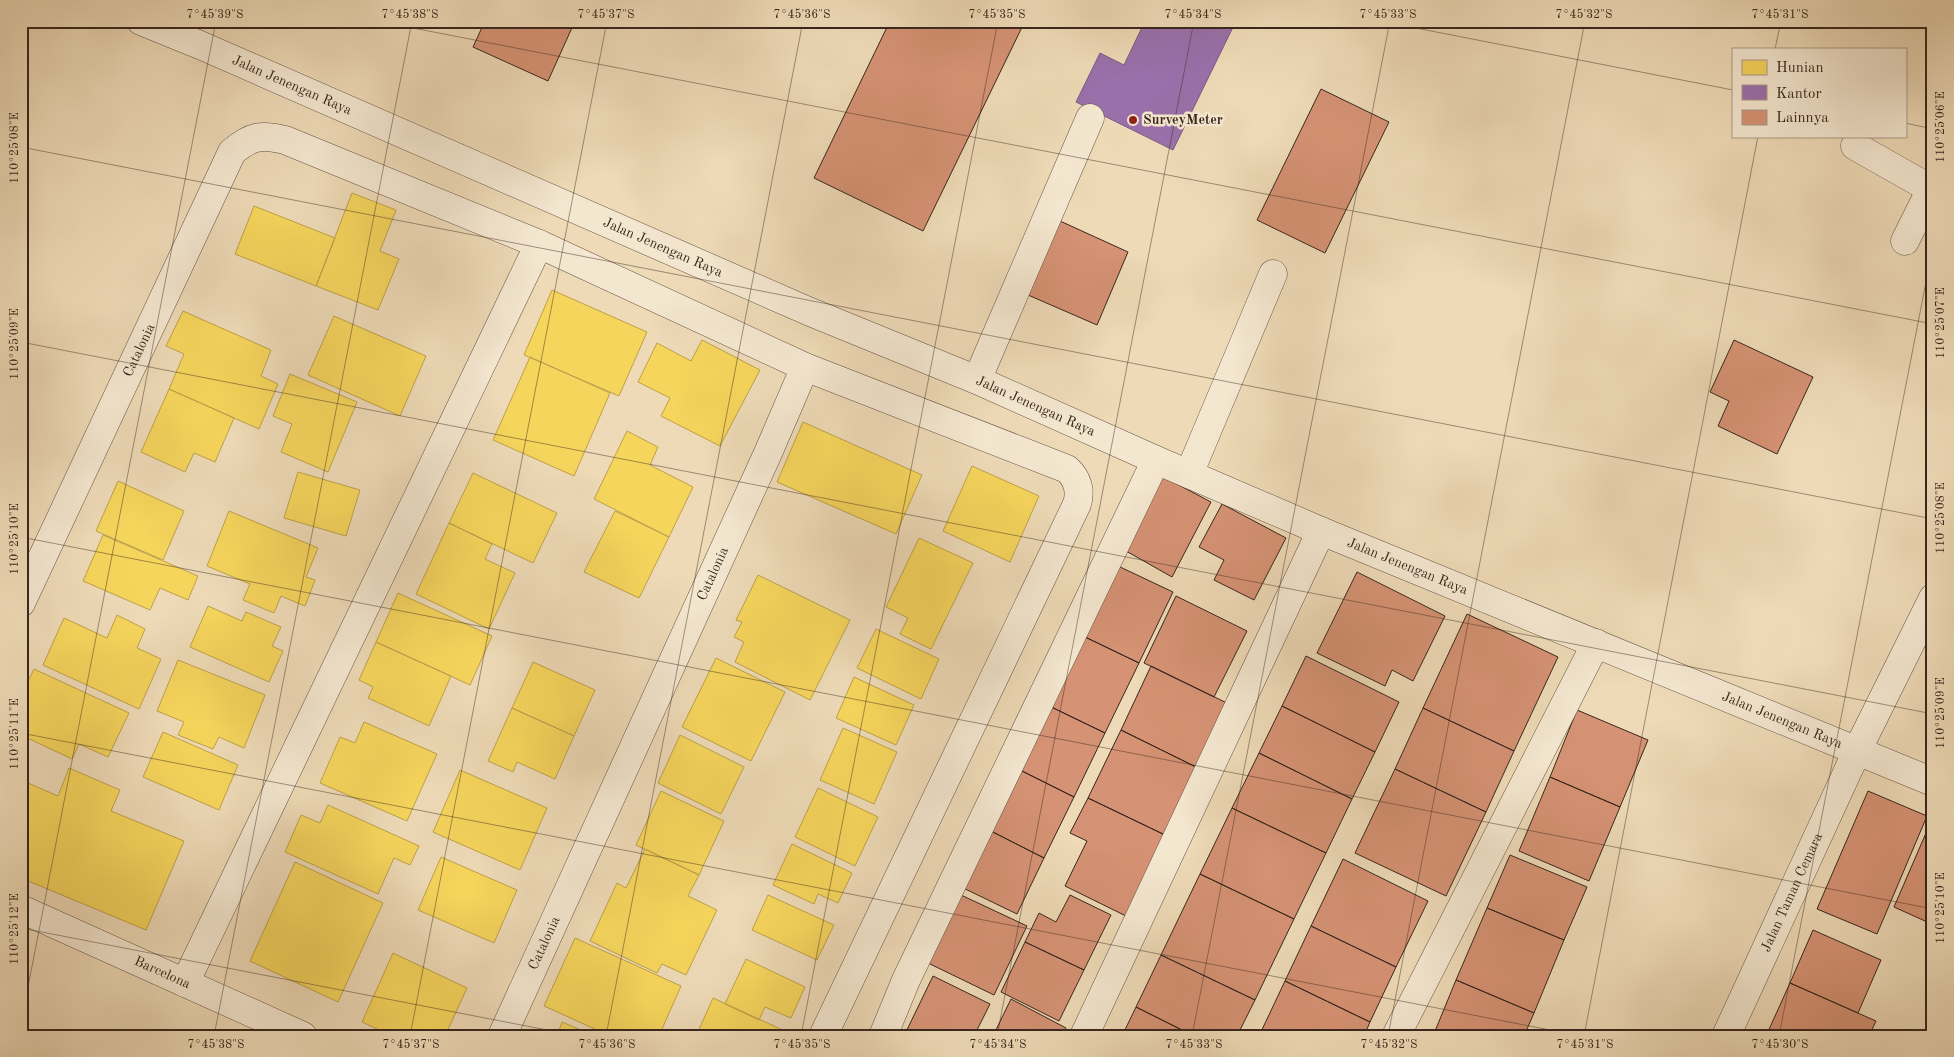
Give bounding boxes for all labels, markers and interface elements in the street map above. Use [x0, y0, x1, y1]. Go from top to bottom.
text: 7°45'39"S [187, 8, 243, 21]
text: 7°45'38"S [382, 8, 438, 21]
text: 7°45'37"S [578, 8, 634, 21]
text: 7°45'36"S [774, 8, 830, 21]
text: 7°45'35"S [969, 8, 1025, 21]
text: 7°45'34"S [1165, 8, 1221, 21]
text: 7°45'33"S [1360, 8, 1416, 21]
text: 7°45'32"S [1556, 8, 1612, 21]
text: 7°45'31"S [1752, 8, 1808, 21]
legend [1732, 48, 1906, 138]
street label: Jalan Jenengan Raya [230, 53, 354, 117]
text: Hunian [1776, 61, 1824, 76]
text: Kantor [1776, 87, 1822, 102]
text: 110°25'06"E [1934, 91, 1947, 163]
text: Lainnya [1776, 111, 1829, 126]
text: 110°25'08"E [8, 112, 21, 184]
place label: SurveyMeter [1143, 113, 1223, 127]
marker: SurveyMeter [1127, 114, 1139, 126]
street label: Jalan Jenengan Raya [601, 215, 725, 280]
text: 110°25'07"E [1934, 287, 1947, 359]
text: 110°25'09"E [8, 308, 21, 380]
street label: Catalonia [121, 321, 158, 379]
street label: Jalan Jenengan Raya [974, 373, 1097, 439]
text: 110°25'08"E [1934, 482, 1947, 554]
text: 110°25'10"E [8, 503, 21, 575]
street label: Jalan Jenengan Raya [1345, 536, 1470, 597]
street label: Catalonia [695, 545, 731, 603]
text: 110°25'09"E [1934, 677, 1947, 749]
street label: Jalan Jenengan Raya [1720, 689, 1844, 751]
text: 110°25'11"E [8, 698, 21, 770]
street label: Jalan Taman Cemara [1759, 831, 1825, 954]
text: 110°25'10"E [1934, 872, 1947, 944]
text: 110°25'12"E [8, 893, 21, 965]
street label: Catalonia [526, 914, 563, 972]
street label: Barcelona [132, 954, 193, 991]
text: 7°45'38"S [188, 1038, 244, 1051]
text: 7°45'37"S [383, 1038, 439, 1051]
text: 7°45'36"S [579, 1038, 635, 1051]
text: 7°45'35"S [774, 1038, 830, 1051]
text: 7°45'34"S [970, 1038, 1026, 1051]
text: 7°45'33"S [1166, 1038, 1222, 1051]
text: 7°45'32"S [1361, 1038, 1417, 1051]
text: 7°45'31"S [1557, 1038, 1613, 1051]
text: 7°45'30"S [1752, 1038, 1808, 1051]

